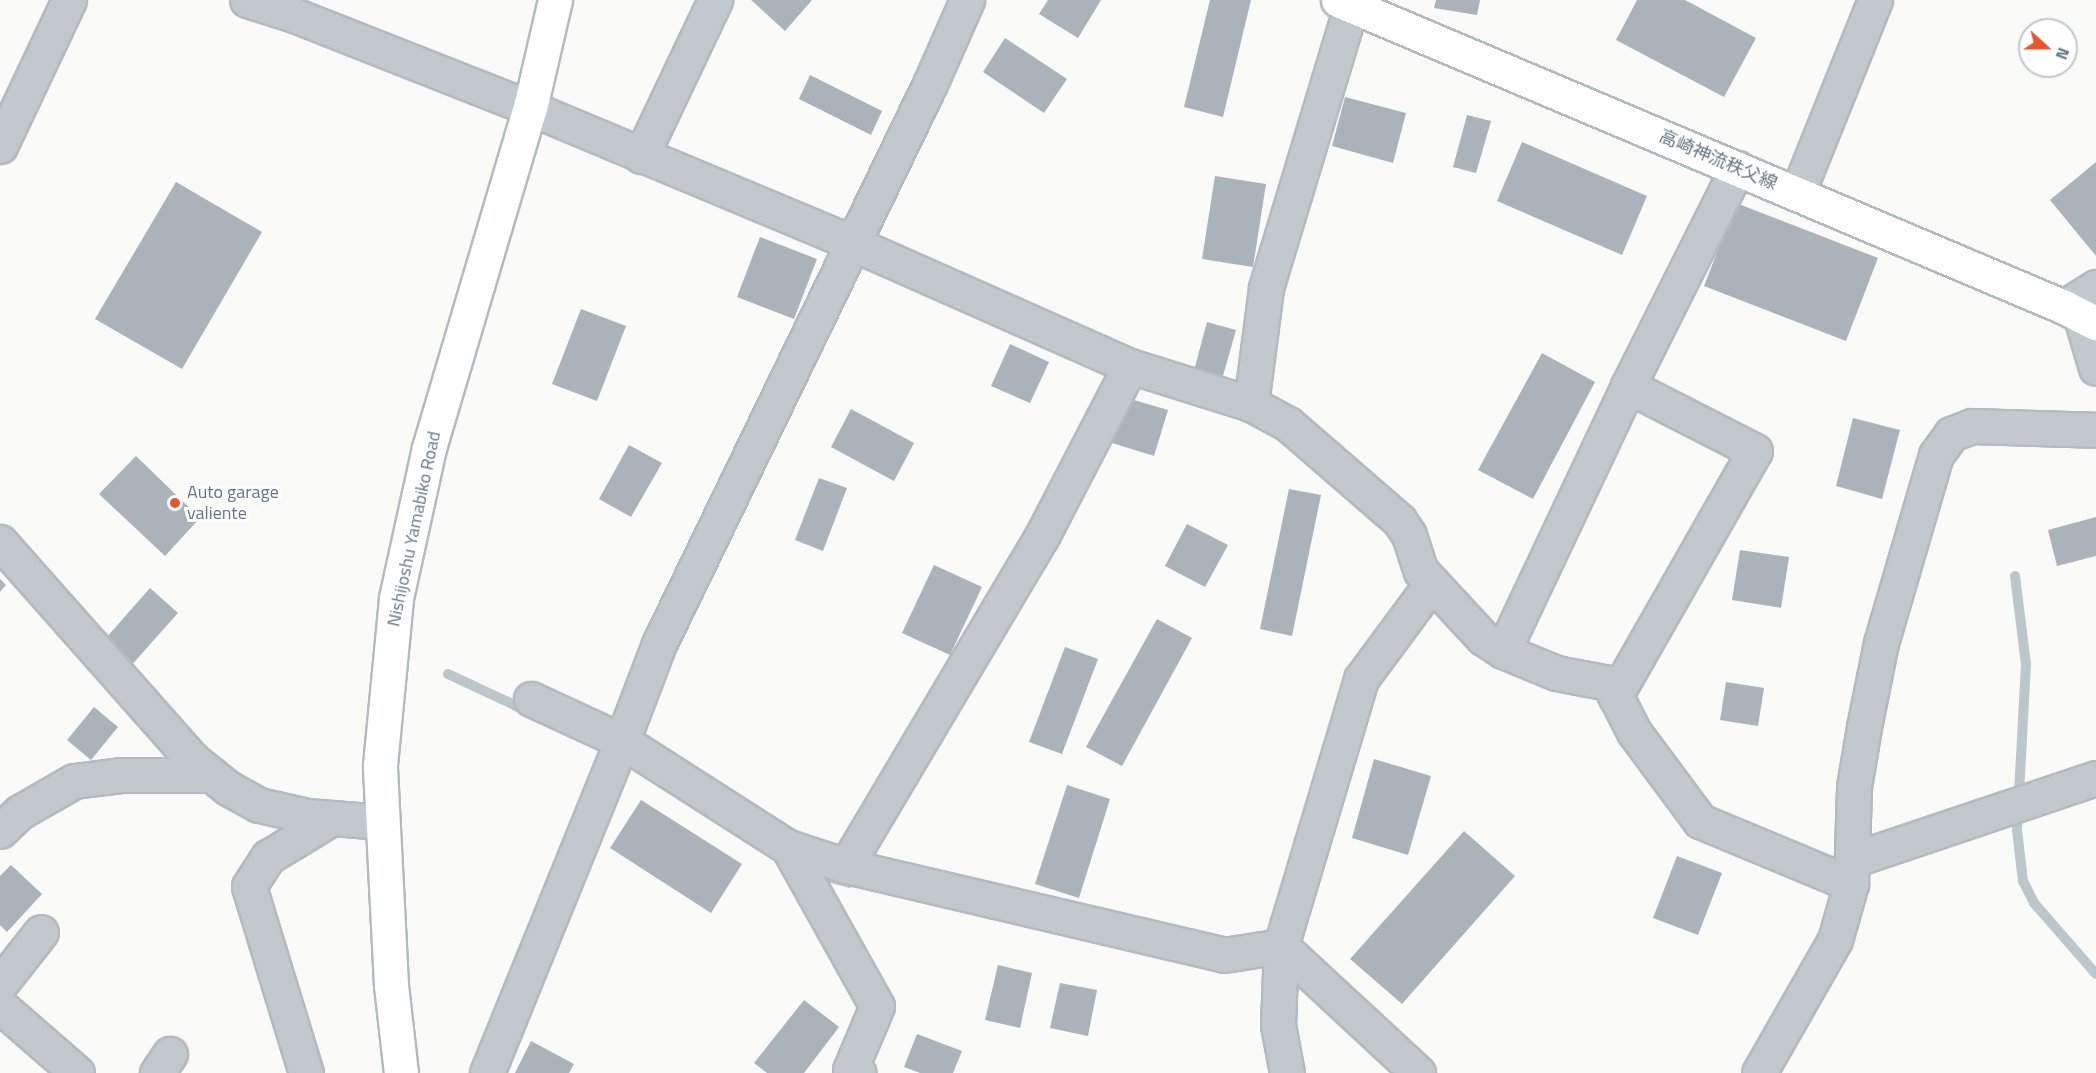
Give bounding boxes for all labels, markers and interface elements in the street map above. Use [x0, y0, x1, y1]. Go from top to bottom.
north arrow [2018, 18, 2078, 78]
text: N [2050, 44, 2076, 63]
street label: 高崎神流秩父線 [1656, 125, 1780, 195]
street label: Nishijoshu Yamabiko Road [383, 429, 445, 629]
place label: Auto garage valiente [187, 482, 279, 524]
marker: Auto garage valiente [168, 496, 182, 510]

